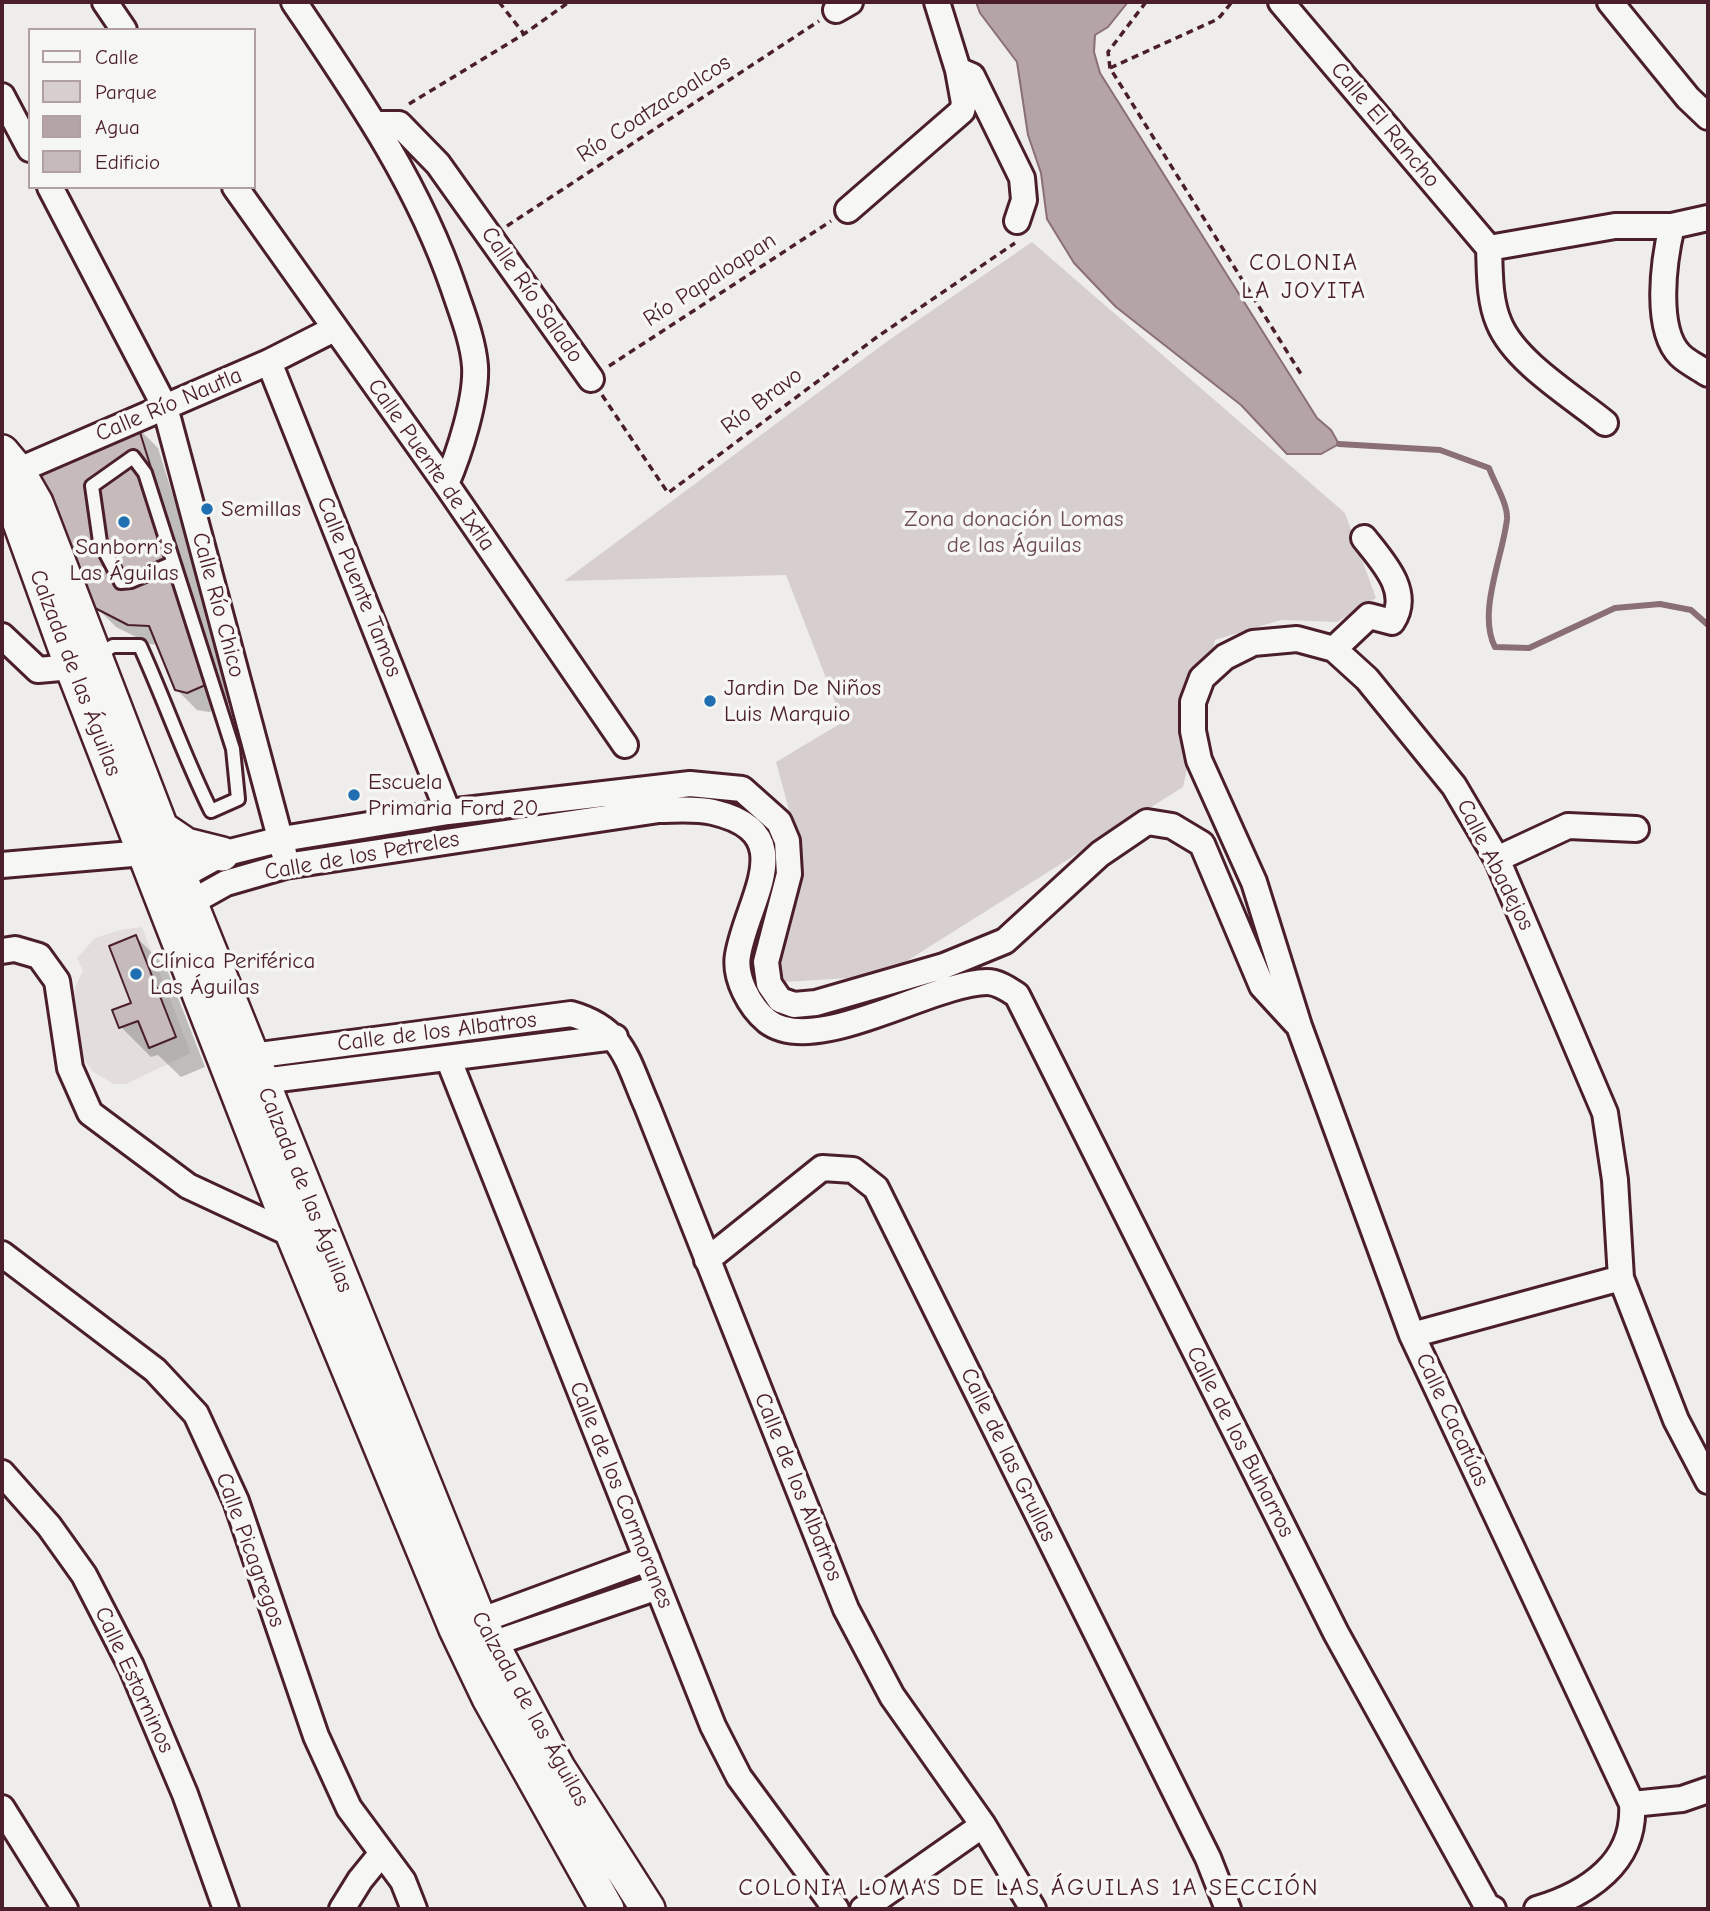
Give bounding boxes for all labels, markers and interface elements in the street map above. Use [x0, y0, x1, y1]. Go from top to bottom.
legend [28, 28, 256, 189]
text: Calle [95, 45, 138, 69]
street label: Río Coatzacoalcos [572, 49, 736, 169]
street label: Calle El Rancho [1324, 57, 1446, 193]
text: Parque [95, 80, 157, 104]
text: Agua [95, 115, 140, 139]
text: Edificio [95, 150, 160, 174]
street label: Calle Río Salado [475, 222, 589, 368]
street label: Río Papaloapan [639, 227, 781, 333]
district label: COLONIA LA JOYITA [1242, 249, 1366, 305]
street label: Río Bravo [716, 361, 808, 441]
street label: Calle Río Nautla [92, 362, 246, 448]
street label: Calle Puente de Ixtla [361, 374, 501, 556]
street label: Calle Puente Tamos [310, 493, 408, 681]
place label: Semillas [221, 495, 301, 523]
marker: Semillas [199, 501, 215, 517]
park label: Zona donación Lomas de las Águilas [904, 505, 1124, 559]
marker: Sanborn's Las Águilas [116, 514, 132, 530]
street label: Calle Río Chico [185, 529, 251, 681]
place label: Sanborn's Las Águilas [69, 533, 179, 587]
street label: Calzada de las Águilas [23, 566, 127, 780]
place label: Jardin De Niños Luis Marquio [724, 674, 881, 728]
marker: Jardin De Niños Luis Marquio [702, 693, 718, 709]
place label: Escuela Primaria Ford 20 [368, 768, 538, 822]
marker: Escuela Primaria Ford 20 [346, 787, 362, 803]
street label: Calle Abadejos [1450, 795, 1540, 935]
street label: Calle de los Petreles [262, 825, 462, 887]
place label: Clínica Periférica Las Águilas [150, 947, 315, 1001]
marker: Clínica Periférica Las Águilas [128, 966, 144, 982]
street label: Calle de los Albatros [336, 1006, 538, 1058]
street label: Calzada de las Águilas [251, 1083, 359, 1297]
street label: Calle de los Buharros [1180, 1342, 1300, 1542]
street label: Calle Cacatúas [1409, 1349, 1495, 1491]
street label: Calle de las Grullas [954, 1364, 1062, 1546]
street label: Calle de los Cormoranes [563, 1378, 679, 1612]
street label: Calle de los Albatros [748, 1389, 848, 1585]
street label: Calle Picagregos [209, 1469, 291, 1631]
street label: Calle Estorninos [88, 1603, 180, 1757]
street label: Calzada de las Águilas [465, 1607, 595, 1811]
district label: COLONIA LOMAS DE LAS ÁGUILAS 1A SECCIÓN [743, 1874, 1315, 1902]

